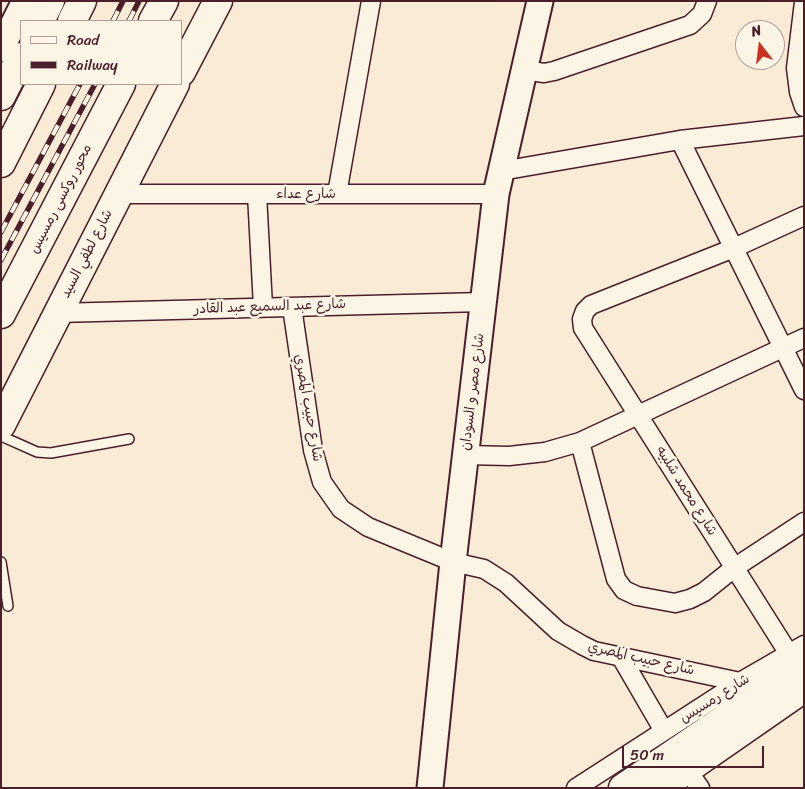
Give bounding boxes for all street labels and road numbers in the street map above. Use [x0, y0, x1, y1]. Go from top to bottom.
street label: محور روكسى رمسيس [26, 142, 96, 256]
street label: شارع عداء [276, 186, 336, 202]
street label: شارع لطفي السيد [57, 207, 117, 301]
street label: شارع عبد السميع عبد القادر [194, 296, 346, 318]
street label: شارع مصر و السودان [457, 332, 489, 452]
street label: شارع حبيب المصري [290, 353, 326, 463]
street label: شارع محمد شلبيه [652, 443, 720, 539]
street label: شارع حبيب المصري [586, 639, 696, 679]
street label: شارع رمسيس [677, 671, 753, 727]

